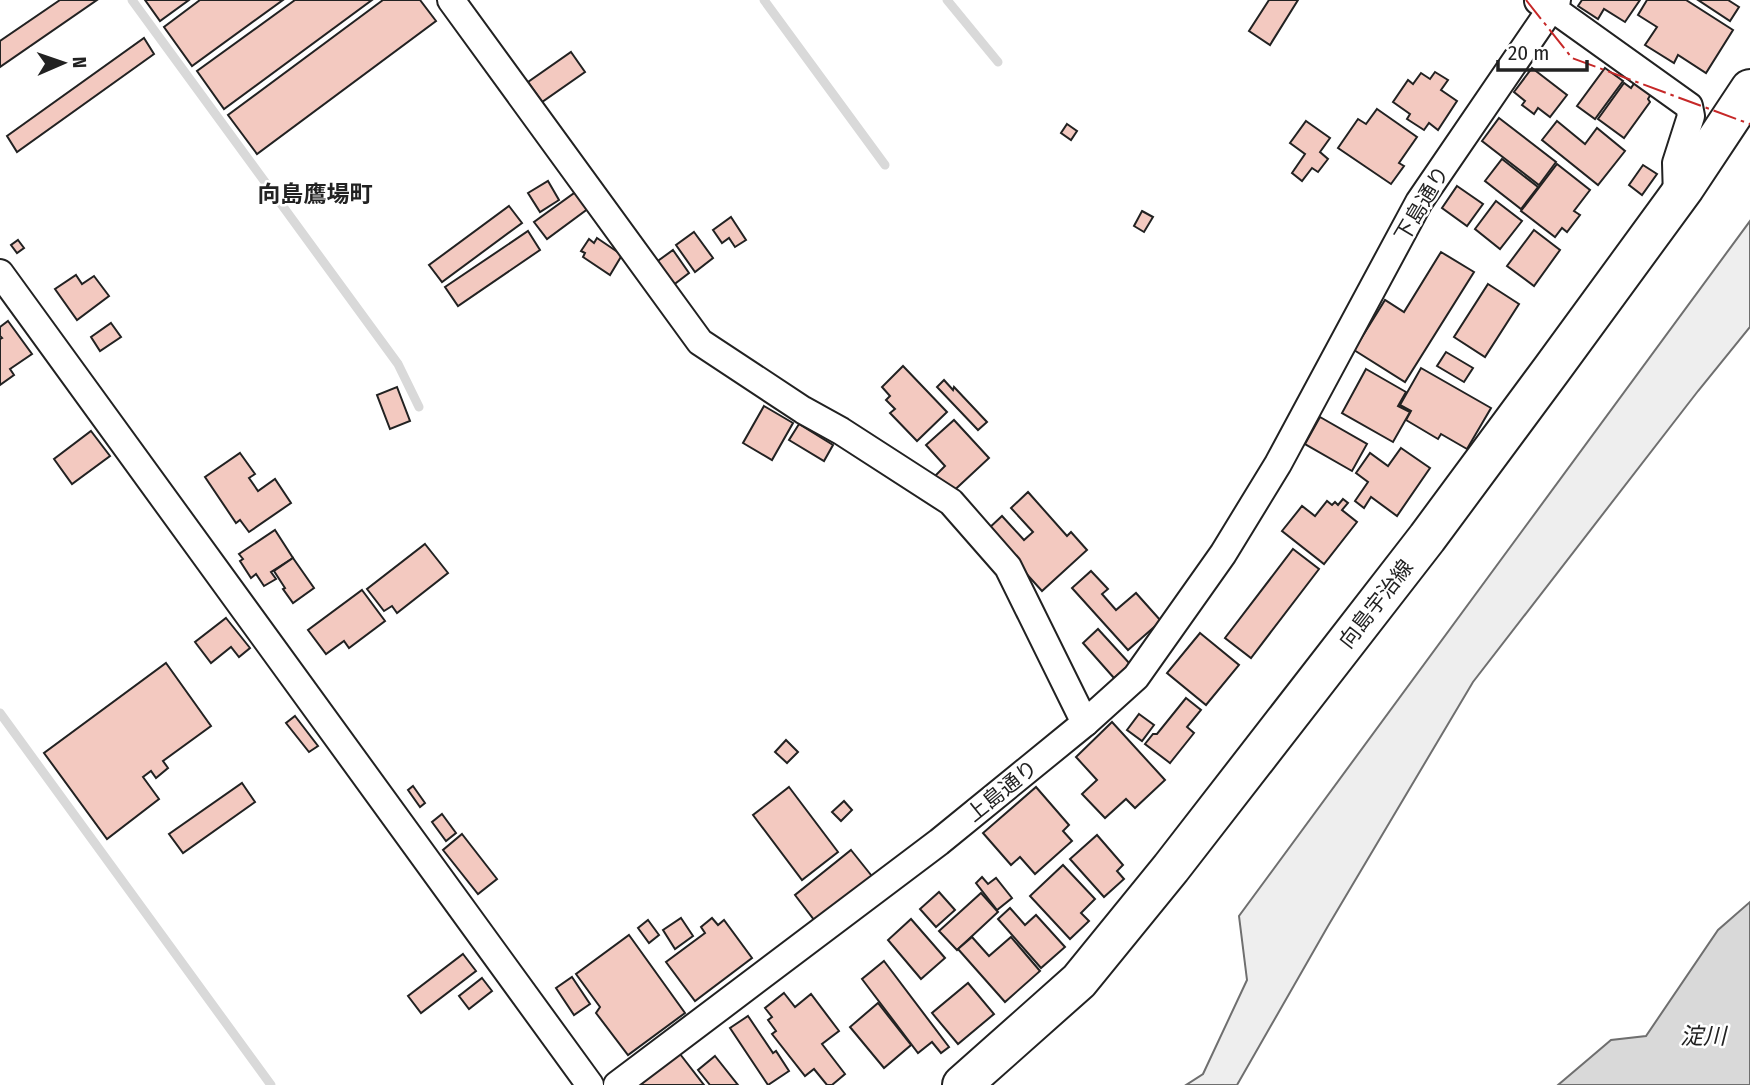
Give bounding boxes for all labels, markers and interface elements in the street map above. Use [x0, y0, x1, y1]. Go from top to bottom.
north arrow [28, 28, 98, 98]
scale bar [1498, 28, 1587, 72]
text: 20 m [1508, 40, 1549, 66]
text: N [68, 56, 91, 69]
street label: 下島通り [1389, 161, 1455, 247]
district label: 向島鷹場町 [258, 180, 373, 208]
street label: 向島宇治線 [1333, 555, 1419, 653]
street label: 上島通り [961, 754, 1043, 828]
water label: 淀川 [1680, 1022, 1729, 1050]

